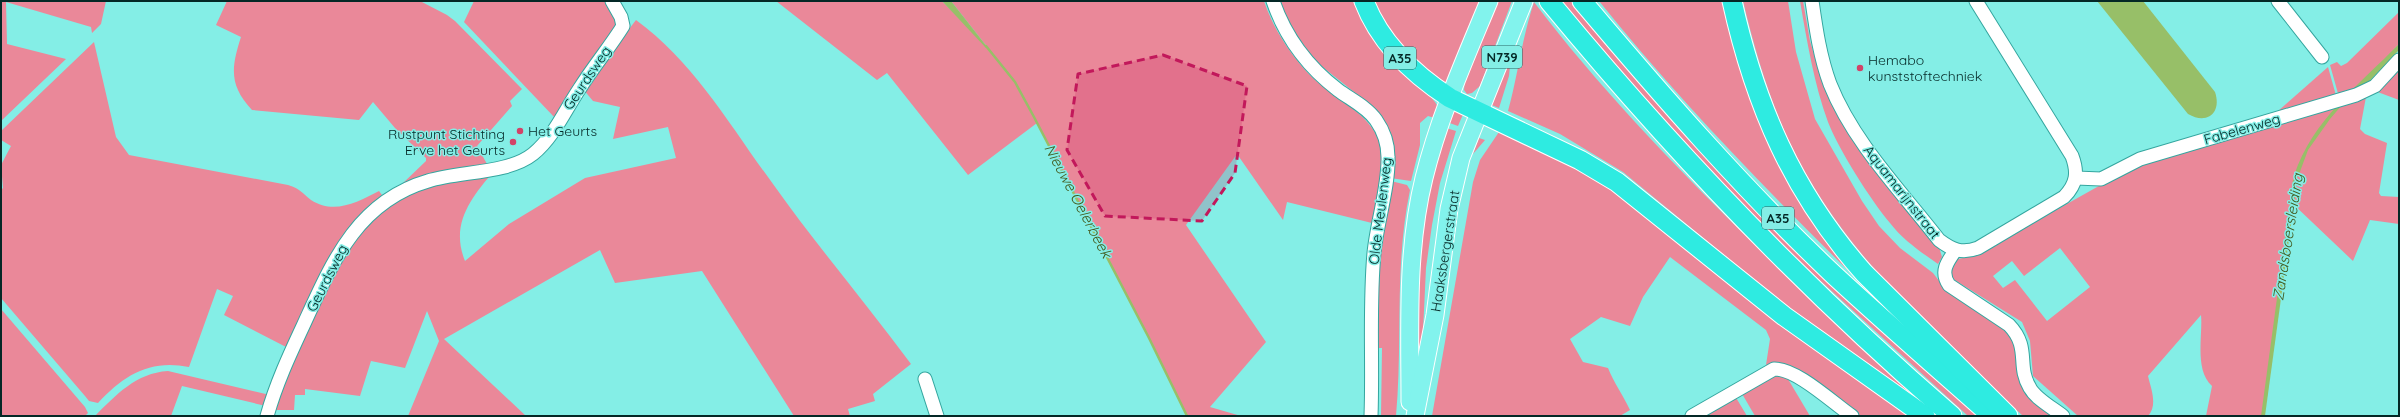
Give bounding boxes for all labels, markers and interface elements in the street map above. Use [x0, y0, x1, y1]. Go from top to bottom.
street label: Geurdsweg [559, 43, 615, 113]
road number: N739 [1482, 46, 1522, 68]
road number: A35 [1384, 47, 1416, 69]
place label: Hemabo kunststoftechniek [1868, 51, 1982, 85]
marker: Hemabo kunststoftechniek [1855, 63, 1865, 73]
street label: Fabelenweg [2202, 109, 2282, 149]
place label: Het Geurts [528, 122, 597, 140]
place label: Rustpunt Stichting Erve het Geurts [388, 125, 505, 159]
marker: Het Geurts [515, 126, 525, 136]
marker: Rustpunt Stichting Erve het Geurts [508, 137, 518, 147]
water label: Nieuwe Oelerbeek [1040, 140, 1117, 263]
street label: Aquamarijnstraat [1860, 142, 1944, 243]
street label: Olde Meulenweg [1365, 156, 1395, 266]
water label: Zandsboersleiding [2268, 170, 2307, 302]
street label: Haaksbergerstraat [1426, 189, 1464, 313]
road number: A35 [1762, 207, 1794, 229]
street label: Geurdsweg [302, 241, 352, 315]

